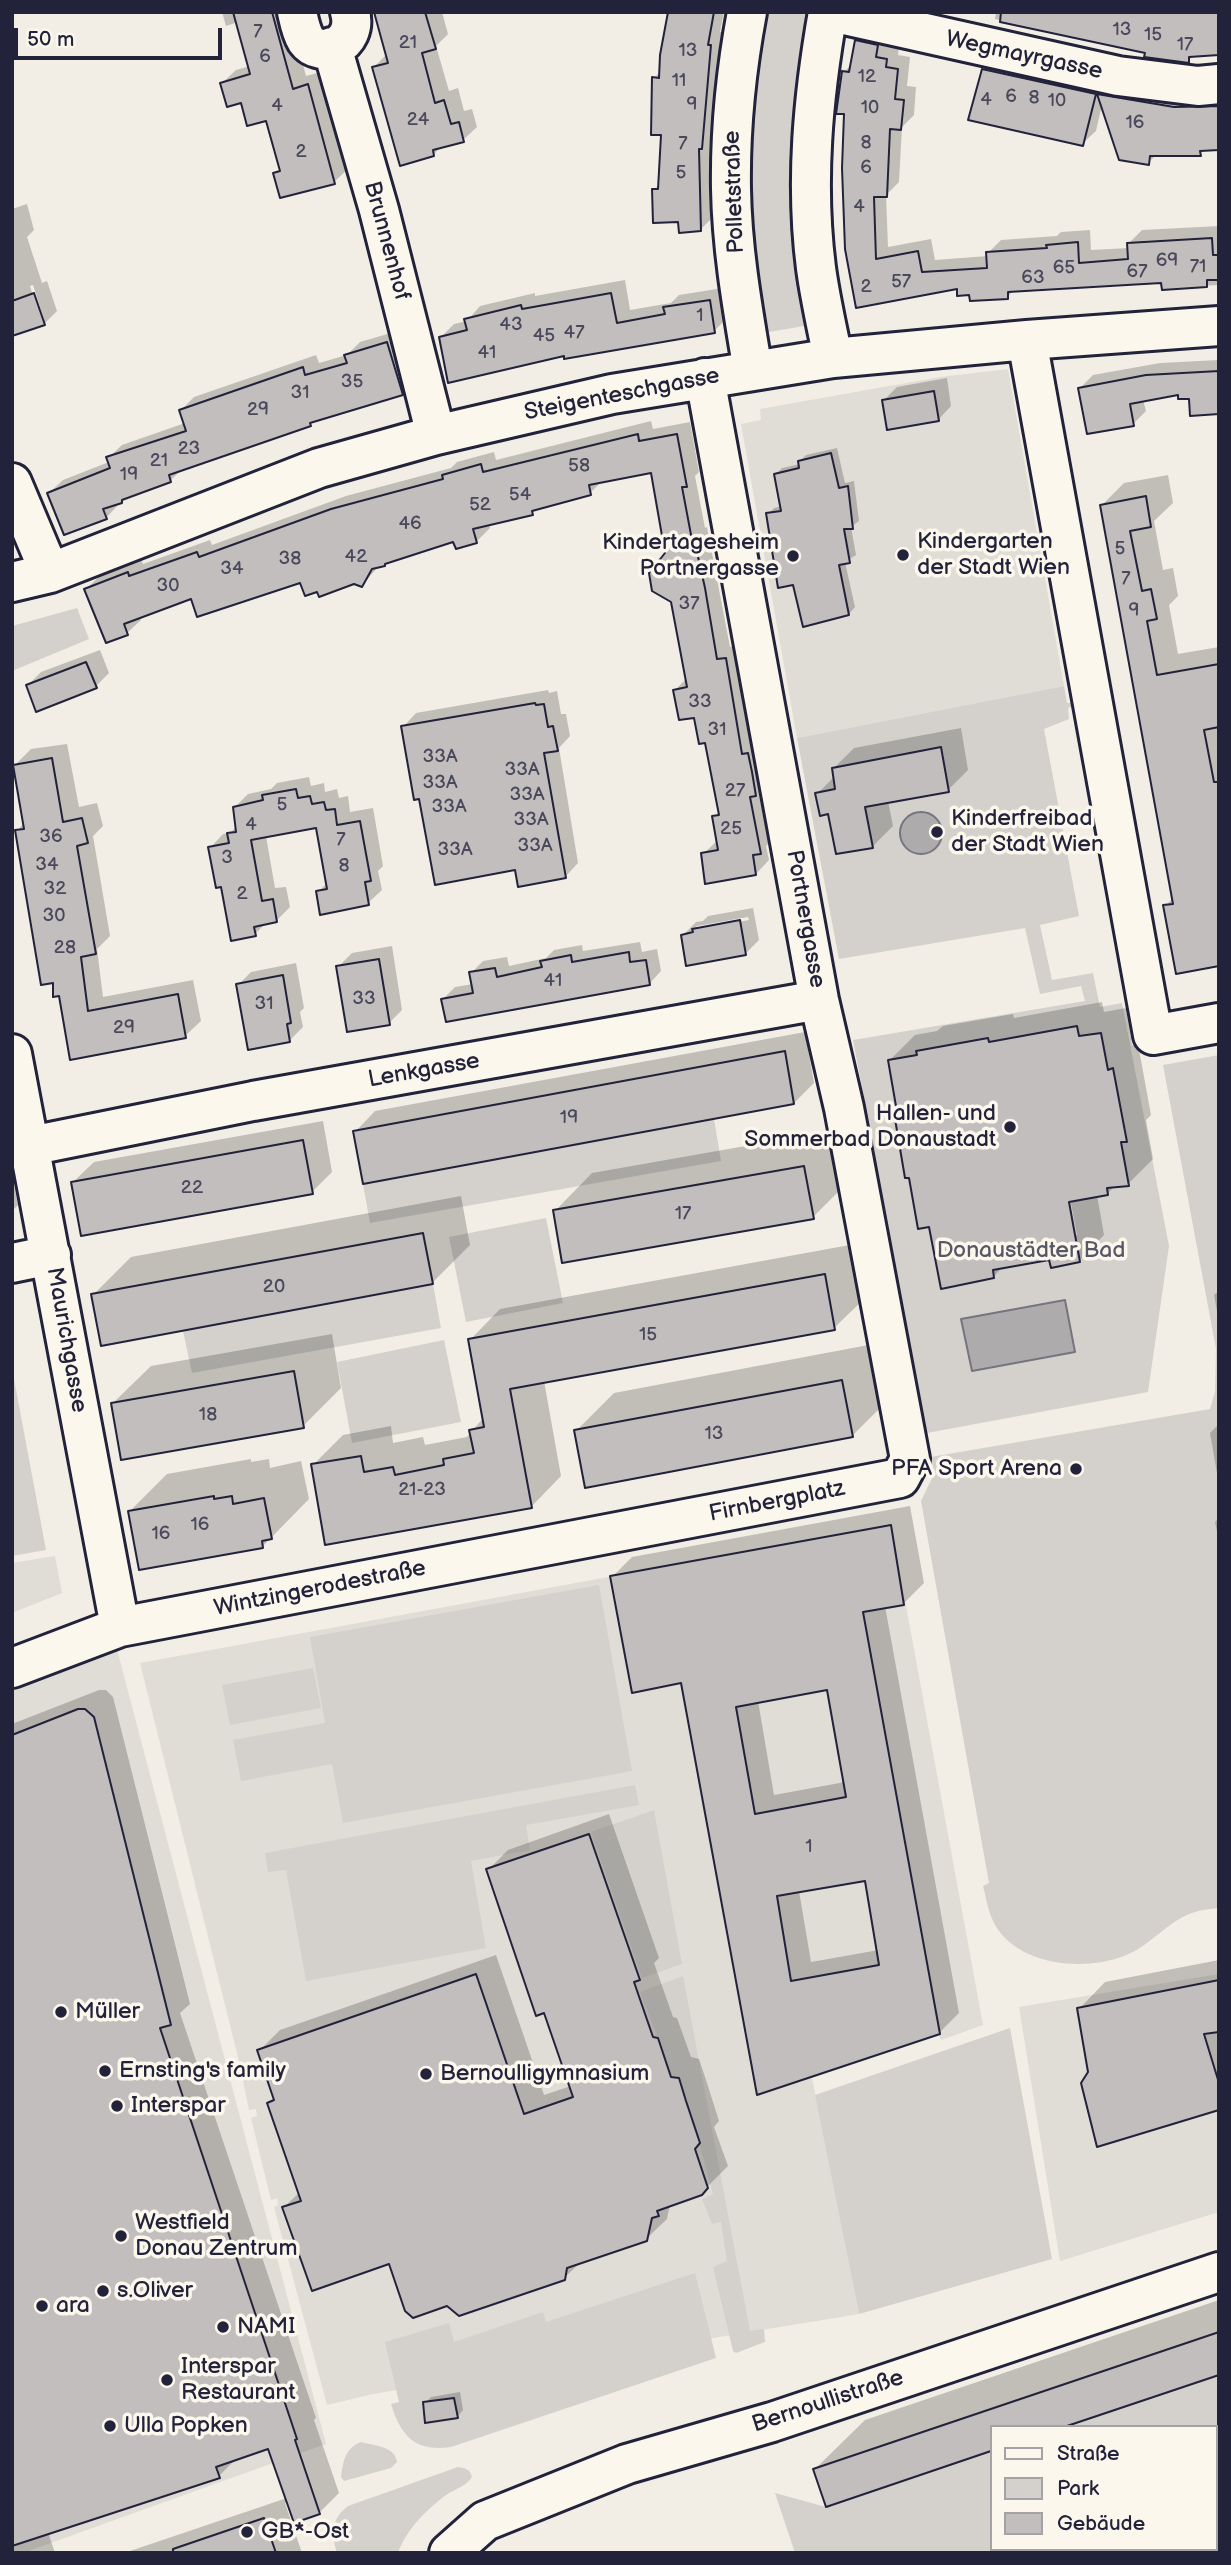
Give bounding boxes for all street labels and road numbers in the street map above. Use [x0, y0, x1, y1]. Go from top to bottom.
street label: Wegmayrgasse [943, 26, 1105, 86]
street label: Polletstraße [719, 130, 751, 254]
street label: Brunnenhof [357, 178, 415, 304]
street label: Steigenteschgasse [522, 363, 722, 427]
street label: Portnergasse [779, 848, 831, 990]
street label: Lenkgasse [366, 1048, 482, 1094]
street label: Maurichgasse [40, 1265, 92, 1415]
street label: Firnbergplatz [707, 1475, 847, 1529]
street label: Wintzingerodestraße [212, 1555, 428, 1623]
street label: Bernoullistraße [749, 2365, 907, 2439]

